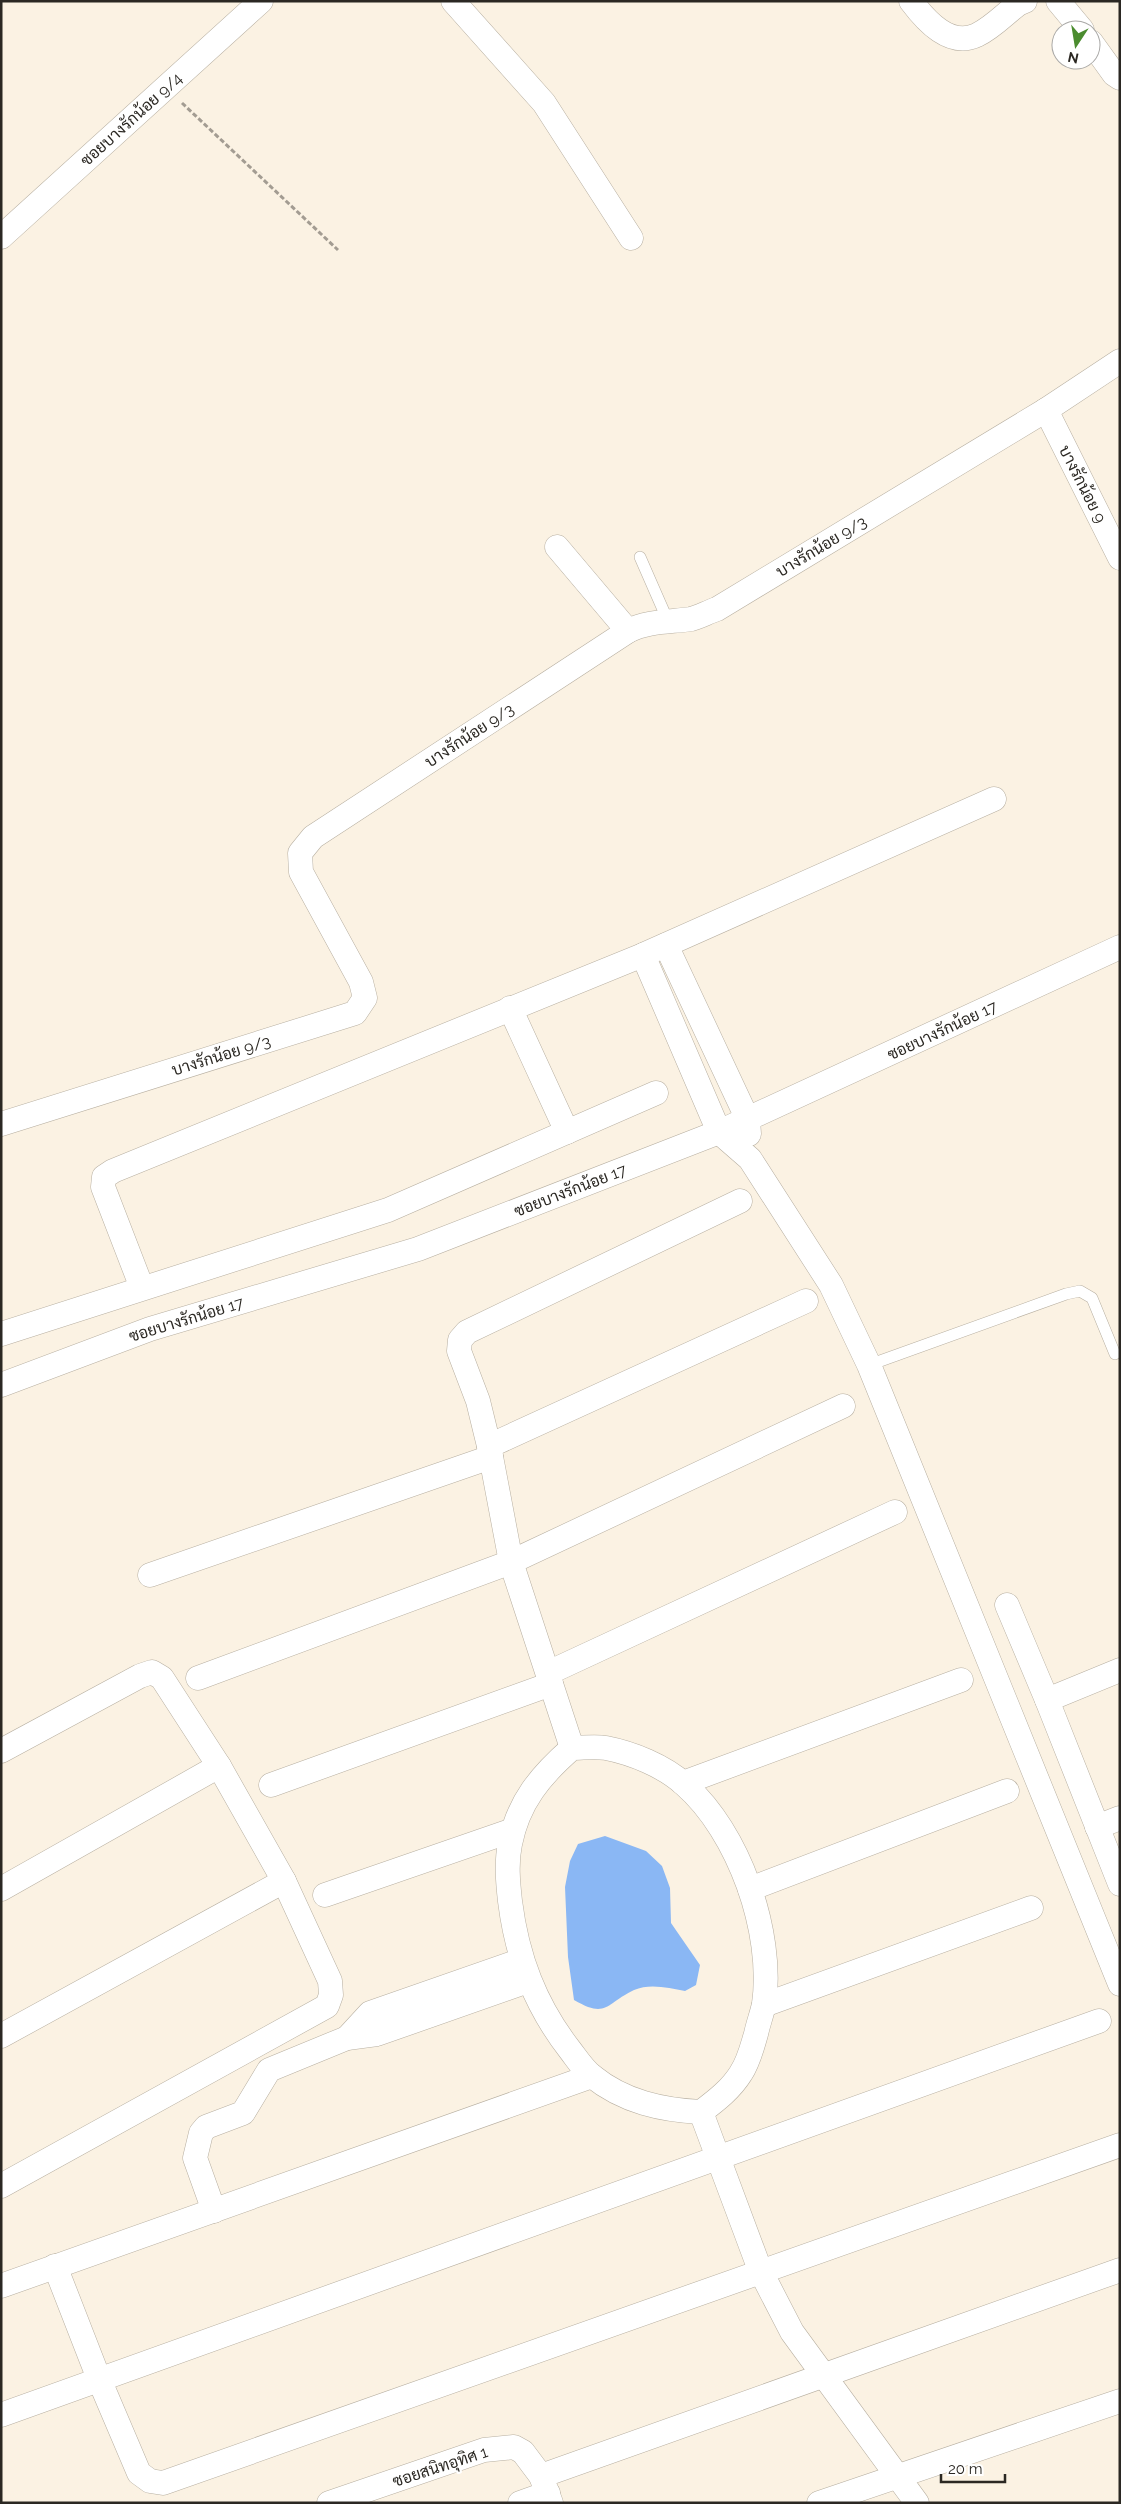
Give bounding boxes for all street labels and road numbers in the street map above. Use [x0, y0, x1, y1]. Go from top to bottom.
street label: ซอยบางรักน้อย 9/4 [76, 68, 186, 170]
street label: บางรักน้อย 9 [1055, 442, 1111, 526]
street label: บางรักน้อย 9/3 [772, 511, 870, 581]
street label: บางรักน้อย 9/3 [421, 699, 517, 771]
street label: ซอยบางรักน้อย 17 [884, 996, 1000, 1064]
street label: บางรักน้อย 9/3 [169, 1030, 273, 1080]
street label: ซอยบางรักน้อย 17 [511, 1159, 629, 1221]
street label: ซอยบางรักน้อย 17 [126, 1292, 246, 1346]
street label: ซอยสนิทอุทิศ 1 [390, 2442, 491, 2493]

